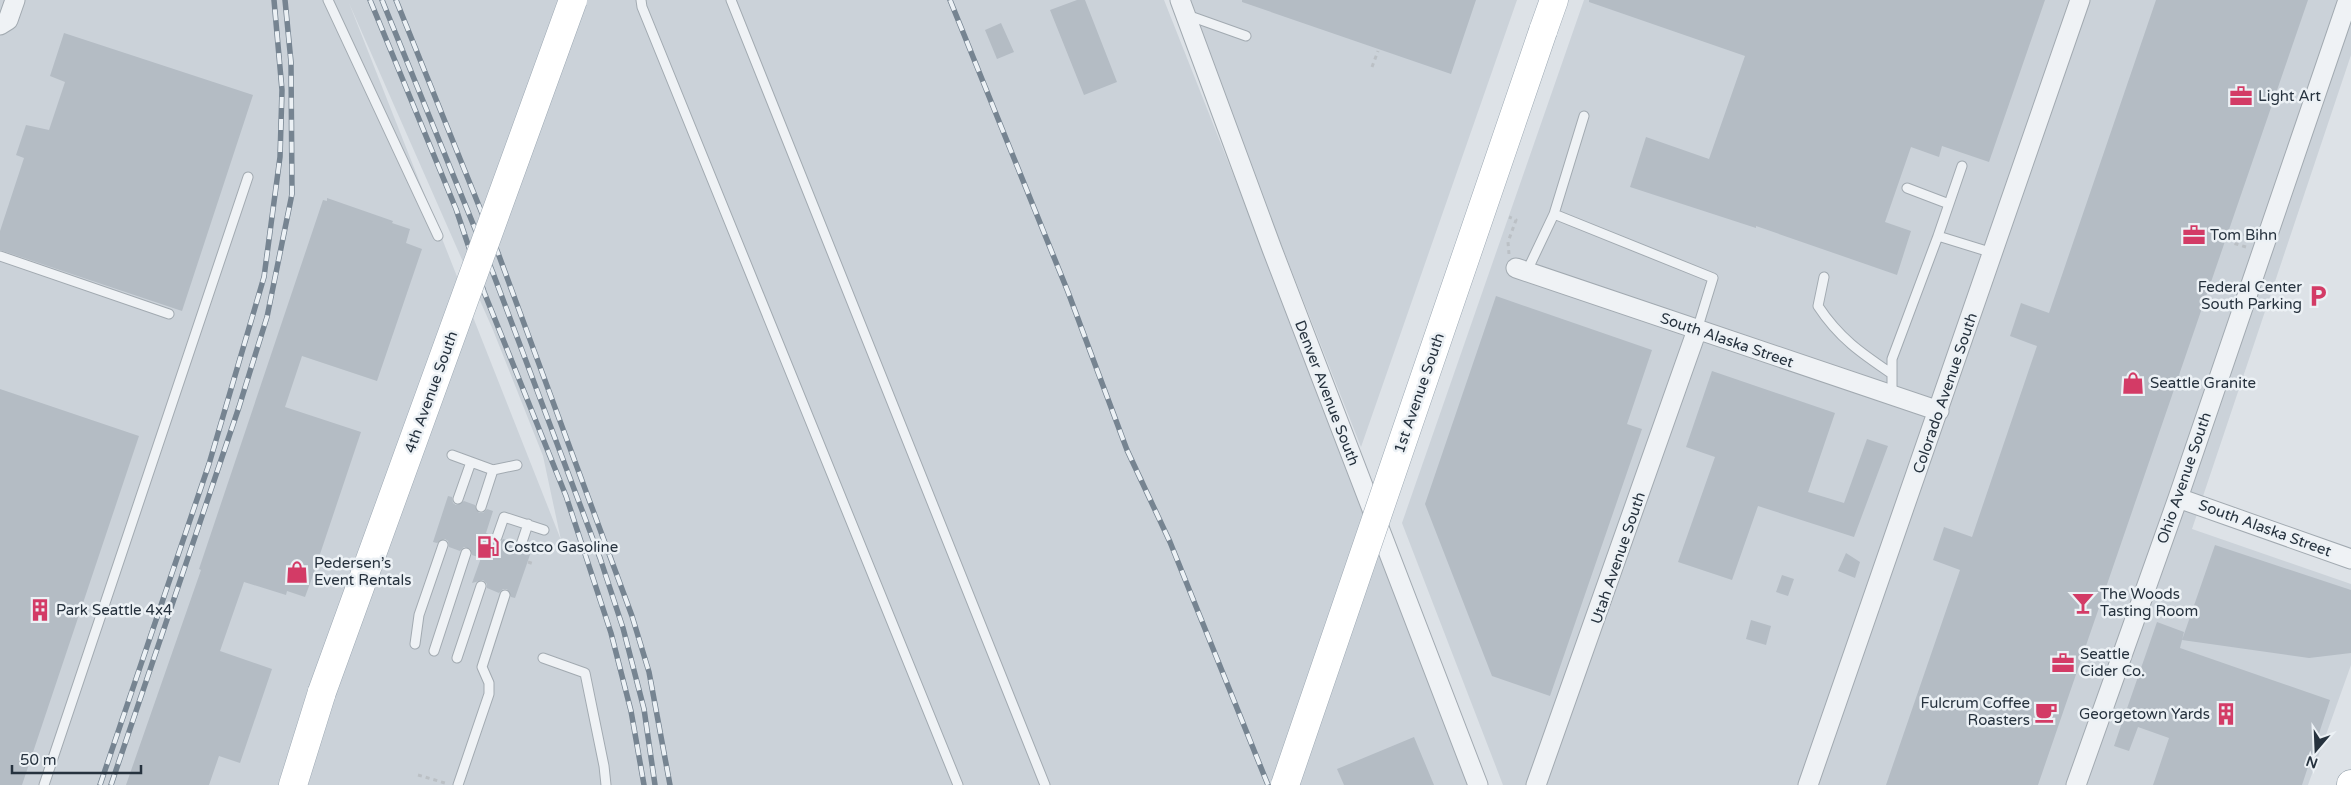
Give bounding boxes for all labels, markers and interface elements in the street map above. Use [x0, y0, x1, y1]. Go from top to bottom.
office icon: Light Art [2228, 83, 2254, 109]
place label: Light Art [2258, 87, 2321, 105]
office icon: Tom Bihn [2181, 222, 2207, 248]
place label: Tom Bihn [2210, 226, 2277, 244]
place label: Federal Center South Parking [2198, 278, 2302, 313]
parking icon: Federal Center South Parking [2305, 283, 2331, 309]
street label: South Alaska Street [1658, 309, 1796, 371]
street label: Colorado Avenue South [1909, 310, 1981, 476]
street label: Denver Avenue South [1291, 318, 1363, 468]
street label: 4th Avenue South [401, 329, 461, 455]
street label: 1st Avenue South [1390, 330, 1448, 456]
shop icon: Seattle Granite [2120, 370, 2146, 396]
place label: Seattle Granite [2150, 374, 2256, 392]
street label: Ohio Avenue South [2153, 410, 2215, 546]
street label: Utah Avenue South [1587, 490, 1649, 626]
street label: South Alaska Street [2196, 496, 2334, 560]
fuel station icon: Costco Gasoline [475, 534, 501, 560]
place label: Costco Gasoline [504, 538, 618, 556]
place label: Pedersen’s Event Rentals [314, 554, 411, 589]
shop icon: Pedersen’s Event Rentals [284, 559, 310, 585]
place label: The Woods Tasting Room [2100, 585, 2198, 620]
bar icon: The Woods Tasting Room [2070, 590, 2096, 616]
building icon: Park Seattle 4x4 [27, 597, 53, 623]
place label: Park Seattle 4x4 [56, 601, 172, 619]
place label: Seattle Cider Co. [2080, 645, 2145, 680]
office icon: Seattle Cider Co. [2050, 650, 2076, 676]
place label: Fulcrum Coffee Roasters [1921, 694, 2030, 729]
cafe icon: Fulcrum Coffee Roasters [2033, 699, 2059, 725]
building icon: Georgetown Yards [2213, 701, 2239, 727]
place label: Georgetown Yards [2079, 705, 2210, 723]
north arrow [2291, 725, 2341, 775]
scale bar [12, 742, 141, 774]
text: 50 m [20, 751, 57, 769]
text: N [2304, 752, 2320, 772]

